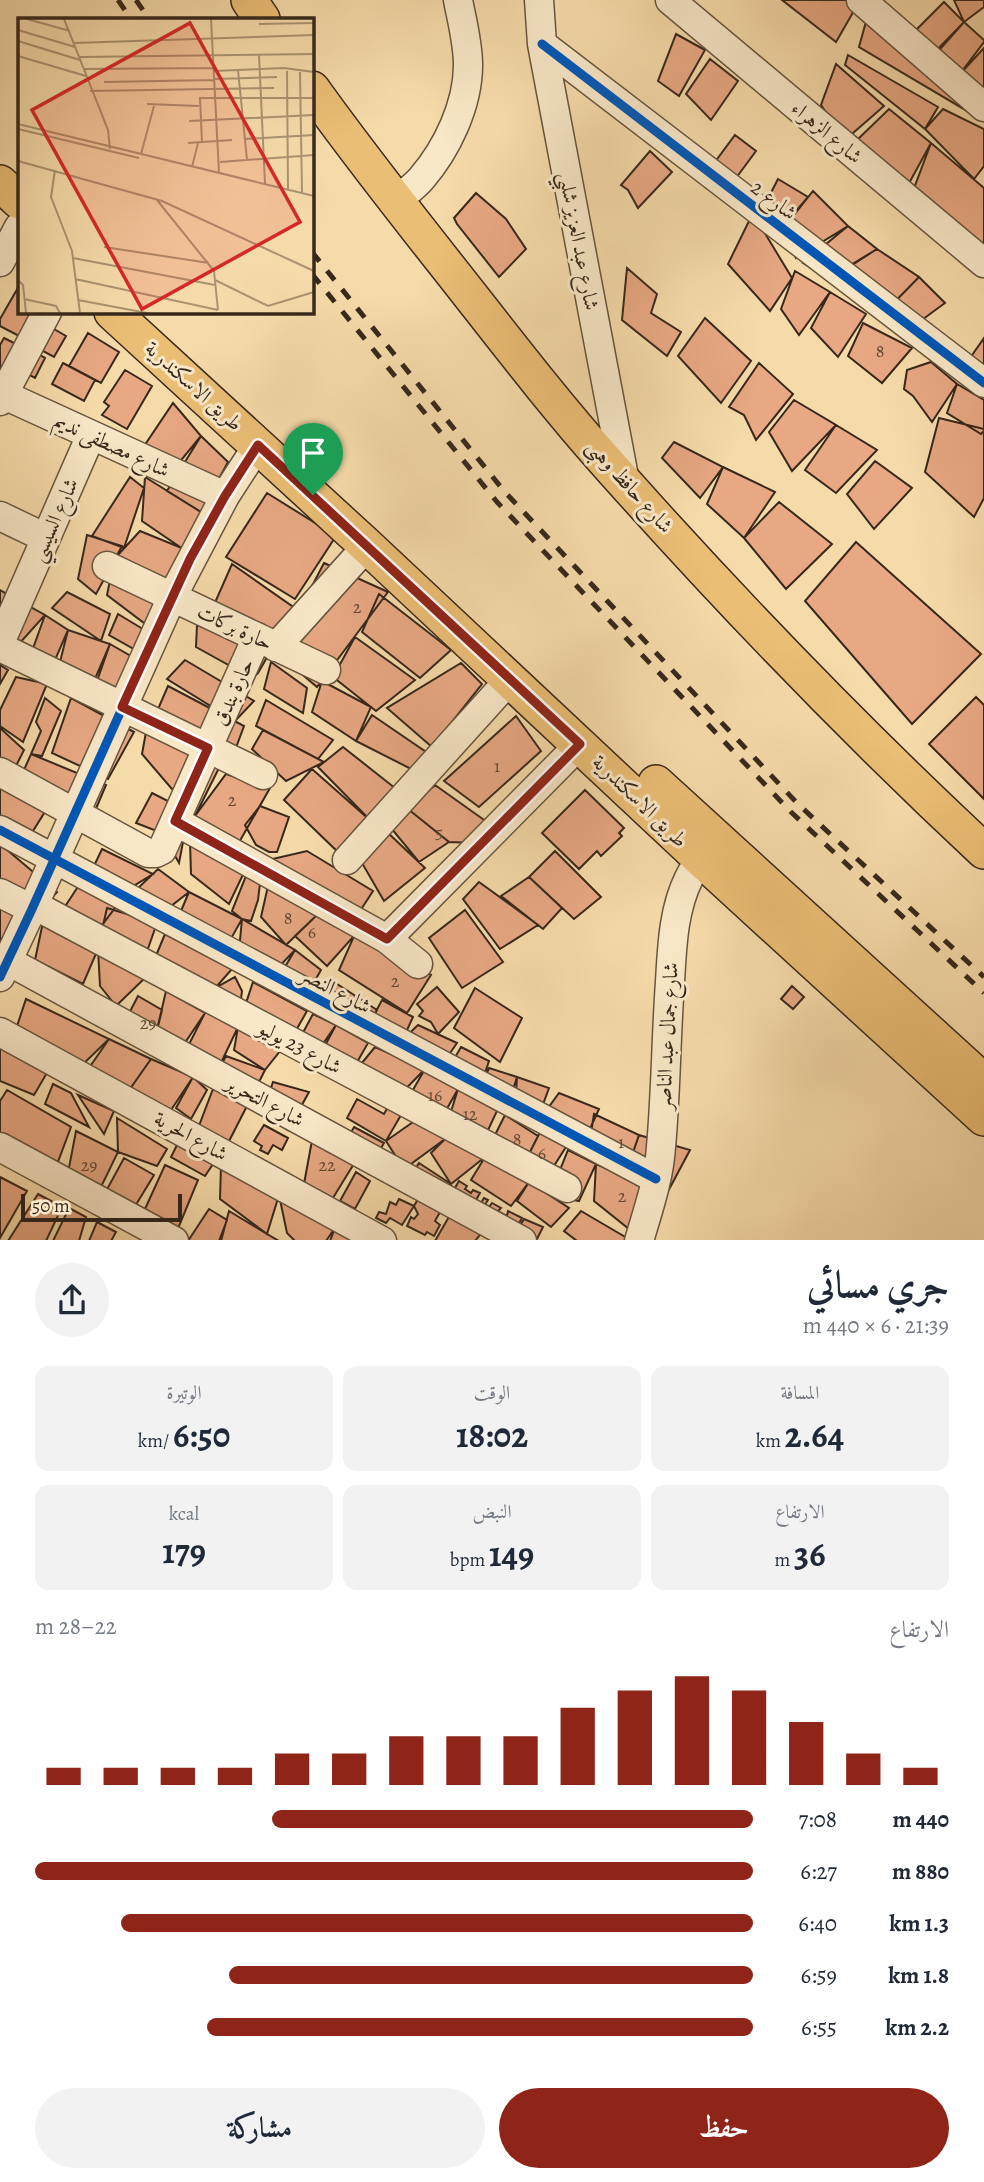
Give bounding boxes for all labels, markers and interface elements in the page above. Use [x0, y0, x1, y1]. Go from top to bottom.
inset map [18, 18, 313, 313]
street label: شارع الزهراء [783, 94, 869, 173]
street label: شارع عبد العزيز شلبي [546, 170, 606, 314]
street label: شارع 2 [743, 174, 803, 230]
street label: طريق الاسكندرية [139, 335, 249, 437]
house number: 8 [876, 339, 884, 363]
street label: شارع مصطفى نديم [48, 406, 174, 488]
pin [283, 423, 343, 495]
street label: شارع حافظ وهبى [577, 433, 680, 542]
icon: arrive [294, 434, 332, 472]
street label: شارع السيسي [23, 474, 90, 569]
house number: 2 [353, 595, 362, 619]
street label: حارة بركات [193, 597, 277, 657]
street label: حارة بندق [206, 654, 260, 730]
street label: طريق الاسكندرية [586, 748, 694, 854]
house number: 1 [494, 754, 500, 778]
house number: 2 [228, 788, 237, 812]
house number: 5 [435, 820, 443, 844]
house number: 8 [284, 906, 292, 930]
house number: 6 [308, 920, 316, 944]
street label: شارع النصر [292, 959, 376, 1024]
street label: شارع جمال عبد الناصر [649, 962, 689, 1113]
house number: 2 [391, 969, 400, 993]
house number: 29 [140, 1011, 156, 1035]
street label: شارع 23 يوليو [250, 1012, 347, 1084]
street label: شارع التحرير [217, 1068, 309, 1137]
house number: 16 [428, 1083, 442, 1107]
house number: 12 [463, 1102, 478, 1126]
street label: شارع الحرية [147, 1104, 233, 1171]
house number: 8 [513, 1127, 521, 1151]
house number: 1 [618, 1130, 624, 1154]
house number: 6 [538, 1141, 546, 1165]
house number: 29 [81, 1153, 97, 1177]
house number: 22 [318, 1153, 336, 1177]
house number: 2 [618, 1184, 627, 1208]
scale bar [21, 1192, 182, 1223]
text: 50 m [32, 1193, 70, 1219]
text: جري مسائي [807, 1258, 949, 1310]
button: share [35, 1263, 109, 1337]
text: 21:39 · 6 × 440 m [803, 1310, 949, 1341]
text: الوتيرة [166, 1380, 202, 1406]
text: الوقت [474, 1380, 510, 1406]
text: المسافة [781, 1380, 819, 1406]
text: 6:50 [173, 1411, 230, 1459]
text: 18:02 [456, 1411, 528, 1459]
text: 2.64 [785, 1411, 844, 1459]
text: /km [138, 1428, 173, 1454]
text: km [756, 1428, 785, 1454]
text: النبض [472, 1499, 512, 1525]
text: الارتفاع [775, 1499, 825, 1525]
text: kcal [169, 1501, 199, 1527]
text: 179 [162, 1527, 206, 1575]
text: 149 [489, 1530, 534, 1578]
text: 36 [794, 1530, 825, 1578]
text: bpm [450, 1547, 489, 1573]
text: m [775, 1547, 794, 1573]
text: 22–28 m [35, 1611, 117, 1642]
text: الارتفاع [889, 1614, 949, 1645]
text: 7:08 [798, 1804, 837, 1835]
text: 440 m [893, 1804, 949, 1835]
text: 6:27 [800, 1856, 837, 1887]
text: 880 m [892, 1856, 949, 1887]
text: 6:40 [798, 1908, 837, 1939]
text: 1.3 km [889, 1908, 949, 1939]
text: 6:59 [801, 1960, 837, 1991]
text: 1.8 km [888, 1960, 949, 1991]
text: 6:55 [801, 2012, 837, 2043]
text: 2.2 km [885, 2012, 949, 2043]
button: مشاركة [35, 2088, 485, 2168]
button: حفظ [499, 2088, 949, 2168]

